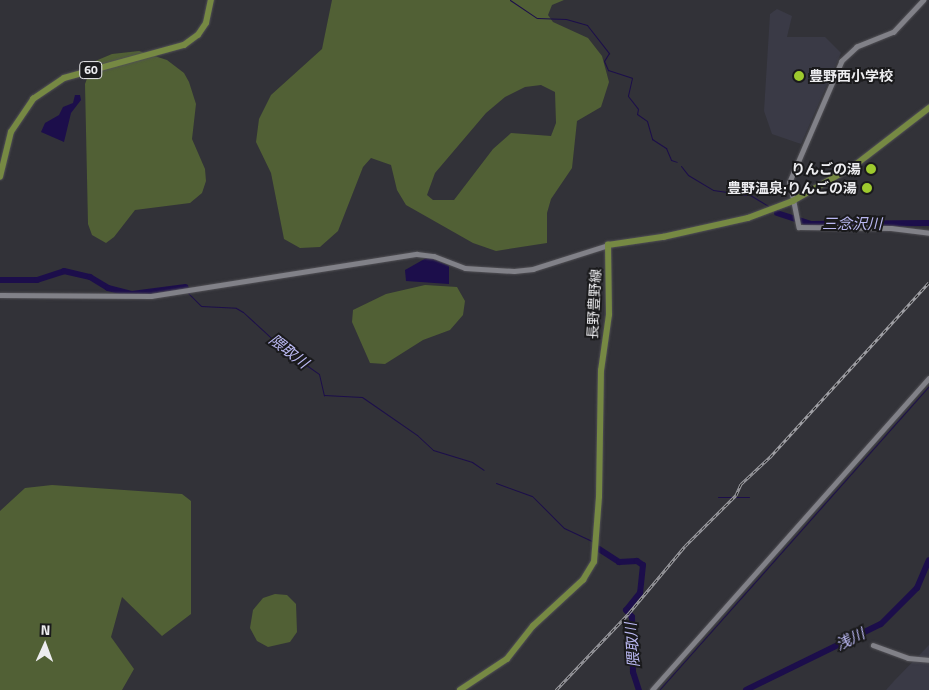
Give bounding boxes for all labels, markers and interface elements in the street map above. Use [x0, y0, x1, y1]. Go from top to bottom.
road number: 60 [78, 60, 104, 80]
place label: 豊野西小学校 [809, 68, 893, 84]
marker: 豊野西小学校 [793, 70, 805, 82]
place label: りんごの湯 [791, 161, 861, 177]
marker: りんごの湯 [865, 163, 877, 175]
place label: 豊野温泉;りんごの湯 [727, 180, 857, 196]
marker: 豊野温泉;りんごの湯 [861, 182, 873, 194]
water label: 三念沢川 [822, 215, 882, 233]
street label: 長野豊野線 [584, 269, 604, 339]
water label: 隈取川 [266, 330, 312, 372]
text: N [40, 619, 51, 640]
north arrow [20, 620, 70, 670]
water label: 隈取川 [621, 622, 643, 668]
water label: 浅川 [833, 624, 867, 654]

